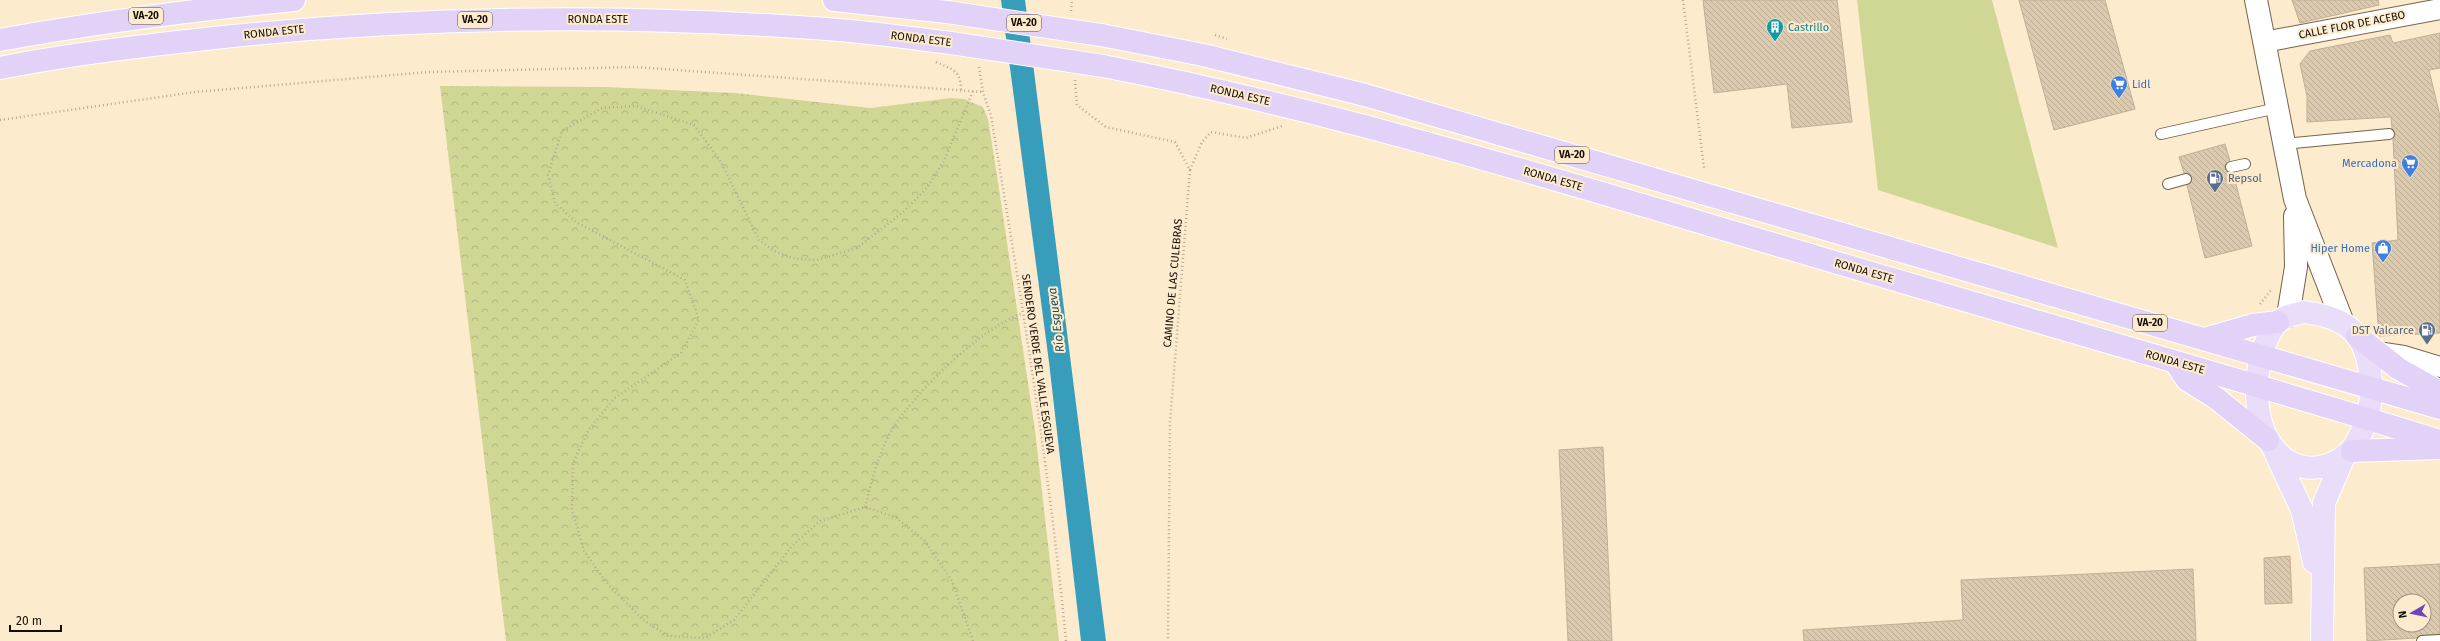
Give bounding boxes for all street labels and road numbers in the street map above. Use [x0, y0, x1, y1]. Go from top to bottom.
road number: VA-20 [129, 8, 163, 24]
street label: CALLE FLOR DE ACEBO [2298, 8, 2406, 42]
road number: VA-20 [458, 12, 492, 28]
street label: RONDA ESTE [568, 13, 629, 26]
road number: VA-20 [1007, 15, 1041, 31]
street label: RONDA ESTE [243, 22, 305, 42]
street label: RONDA ESTE [890, 29, 952, 49]
street label: RONDA ESTE [1209, 82, 1271, 108]
road number: VA-20 [1555, 147, 1589, 163]
street label: RONDA ESTE [1522, 164, 1584, 194]
street label: CAMINO DE LAS CULEBRAS [1161, 218, 1185, 348]
street label: RONDA ESTE [1833, 256, 1895, 286]
street label: SENDERO VERDE DEL VALLE ESGUEVA [1019, 273, 1057, 455]
road number: VA-20 [2133, 315, 2167, 331]
street label: RONDA ESTE [2144, 347, 2206, 377]

